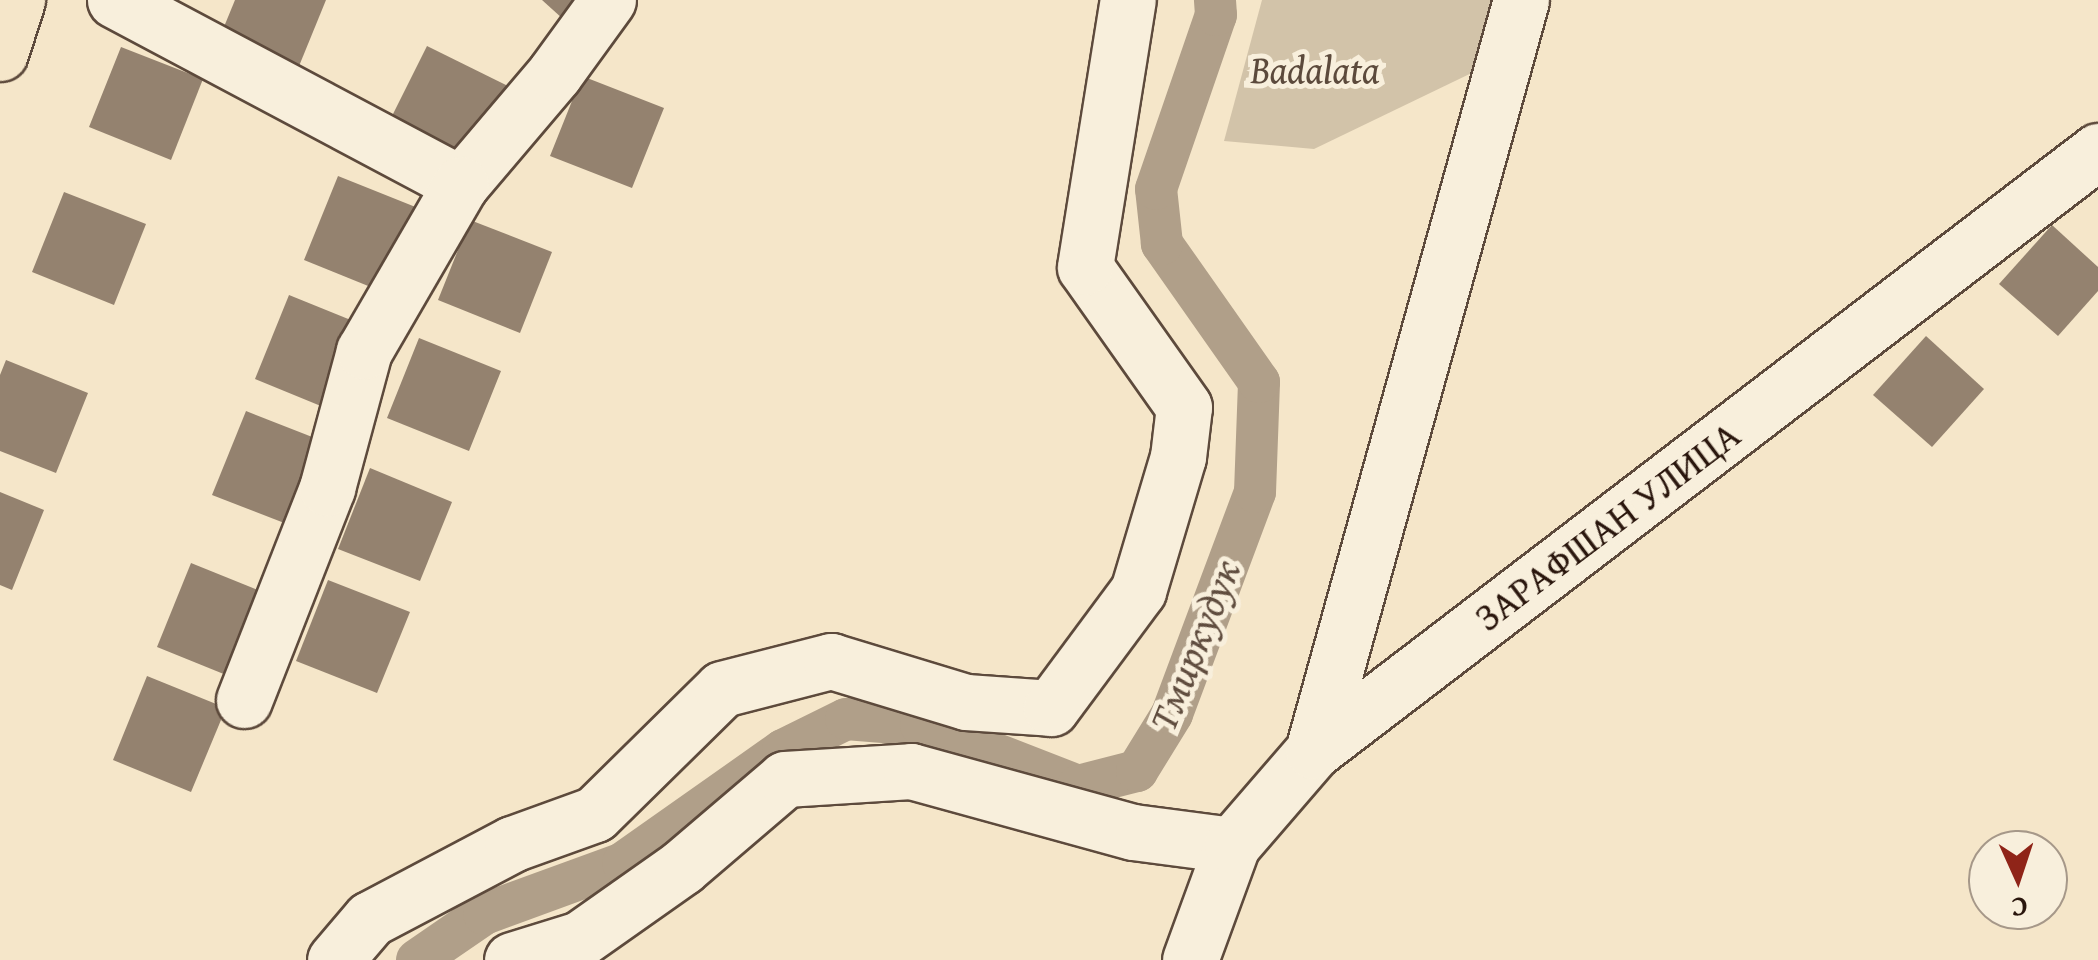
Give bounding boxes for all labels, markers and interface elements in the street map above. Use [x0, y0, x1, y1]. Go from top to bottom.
park label: Badalata [1251, 47, 1379, 93]
street label: ЗАРАФШАН УЛИЦА [1466, 412, 1748, 640]
water label: Тмиркудук [1138, 552, 1250, 738]
north arrow [1968, 830, 2068, 930]
text: С [2011, 888, 2028, 929]

